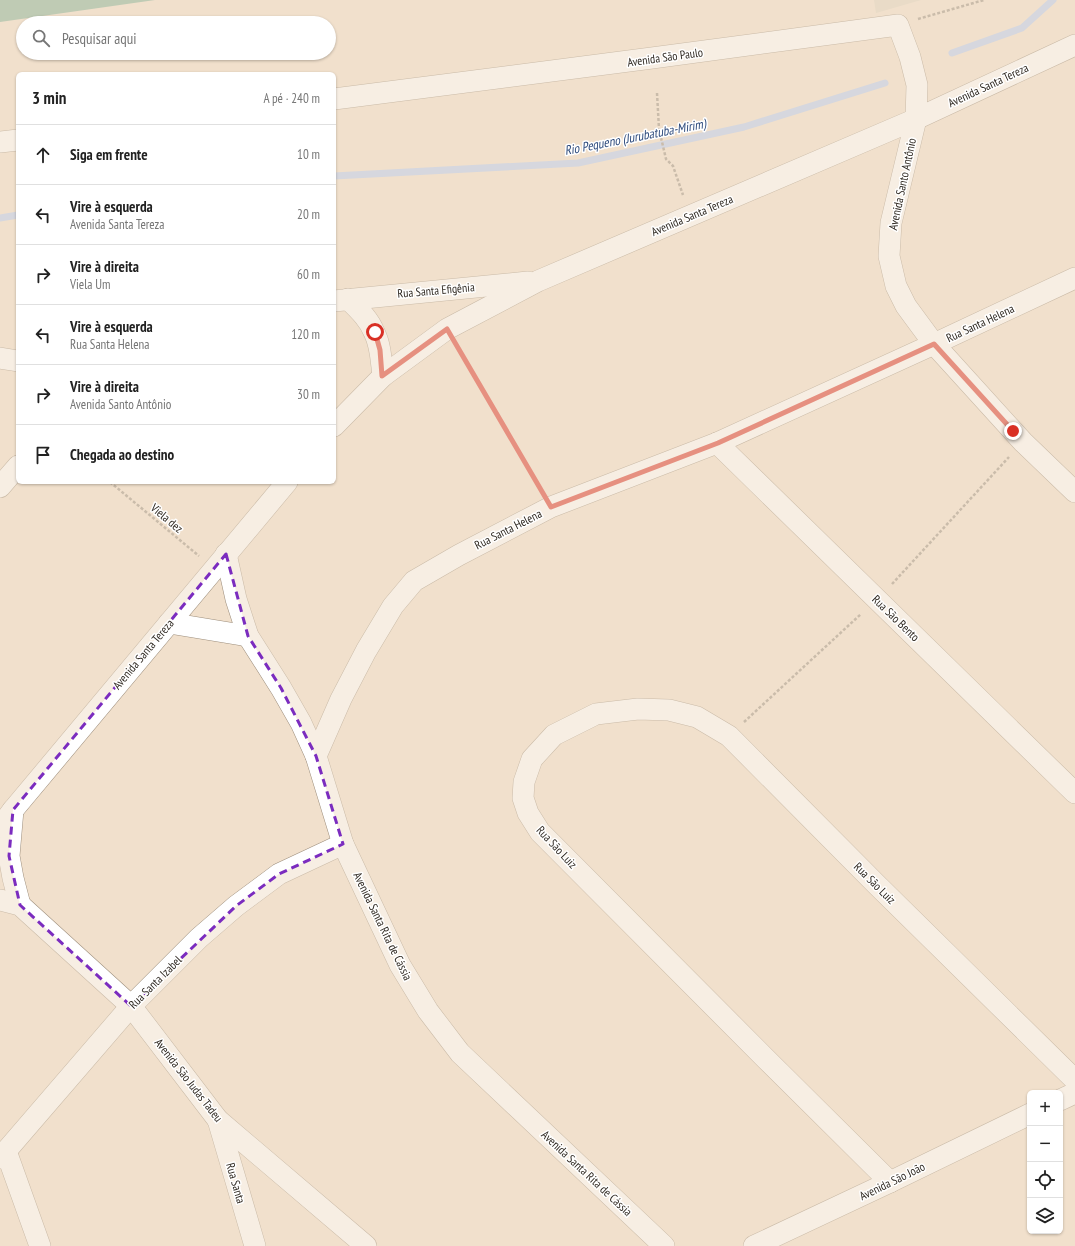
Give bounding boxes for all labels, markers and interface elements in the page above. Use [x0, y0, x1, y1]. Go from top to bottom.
search box [16, 16, 336, 60]
icon: search [30, 27, 52, 49]
text: Pesquisar aqui [62, 29, 136, 48]
street label: Avenida São Paulo [626, 44, 704, 70]
street label: Avenida Santa Tereza [945, 60, 1031, 110]
text: 3 min [32, 87, 66, 109]
text: A pé · 240 m [263, 90, 320, 107]
water label: Rio Pequeno (Jurubatuba-Mirim) [563, 115, 709, 159]
street label: Avenida Santo Antônio [885, 137, 919, 231]
icon: ahead [32, 144, 54, 166]
text: Siga em frente [70, 145, 148, 164]
text: 10 m [297, 146, 320, 163]
street label: Avenida Santa Tereza [649, 191, 735, 239]
text: Vire à esquerda [70, 197, 153, 216]
icon: left [32, 204, 54, 226]
text: 20 m [297, 206, 320, 223]
text: Avenida Santa Tereza [70, 216, 164, 233]
text: Vire à direita [70, 257, 139, 276]
icon: right [32, 264, 54, 286]
text: 60 m [297, 266, 320, 283]
text: Viela Um [70, 276, 110, 293]
street label: Rua Santa Efigênia [397, 279, 475, 301]
street label: Rua Santa Helena [944, 301, 1017, 345]
text: Vire à esquerda [70, 317, 153, 336]
route start [366, 323, 384, 341]
icon: left [32, 324, 54, 346]
text: 120 m [291, 326, 320, 343]
text: Rua Santa Helena [70, 336, 149, 353]
text: Vire à direita [70, 377, 139, 396]
icon: right [32, 384, 54, 406]
text: 30 m [297, 386, 320, 403]
text: Avenida Santo Antônio [70, 396, 171, 413]
route end [1004, 422, 1022, 440]
icon: arrive [32, 444, 54, 466]
text: Chegada ao destino [70, 445, 174, 464]
street label: Viela dez [147, 500, 186, 536]
street label: Rua Santa Helena [472, 506, 544, 552]
street label: Rua São Bento [869, 592, 923, 644]
street label: Avenida Santa Tereza [109, 616, 177, 692]
street label: Rua São Luiz [533, 823, 581, 871]
street label: Rua São Luiz [851, 859, 899, 907]
street label: Avenida Santa Rita de Cássia [350, 869, 416, 983]
street label: Rua Santa Izabel [125, 952, 185, 1012]
street label: Avenida São Judas Tadeu [152, 1035, 226, 1125]
map controls [1027, 1090, 1063, 1234]
button: + [1027, 1090, 1063, 1126]
button: − [1027, 1126, 1063, 1162]
street label: Avenida Santa Rita de Cássia [538, 1127, 636, 1219]
street label: Avenida São João [857, 1159, 927, 1203]
street label: Rua Santa [223, 1161, 249, 1205]
button: locate [1027, 1162, 1063, 1198]
button: layers [1027, 1198, 1063, 1234]

